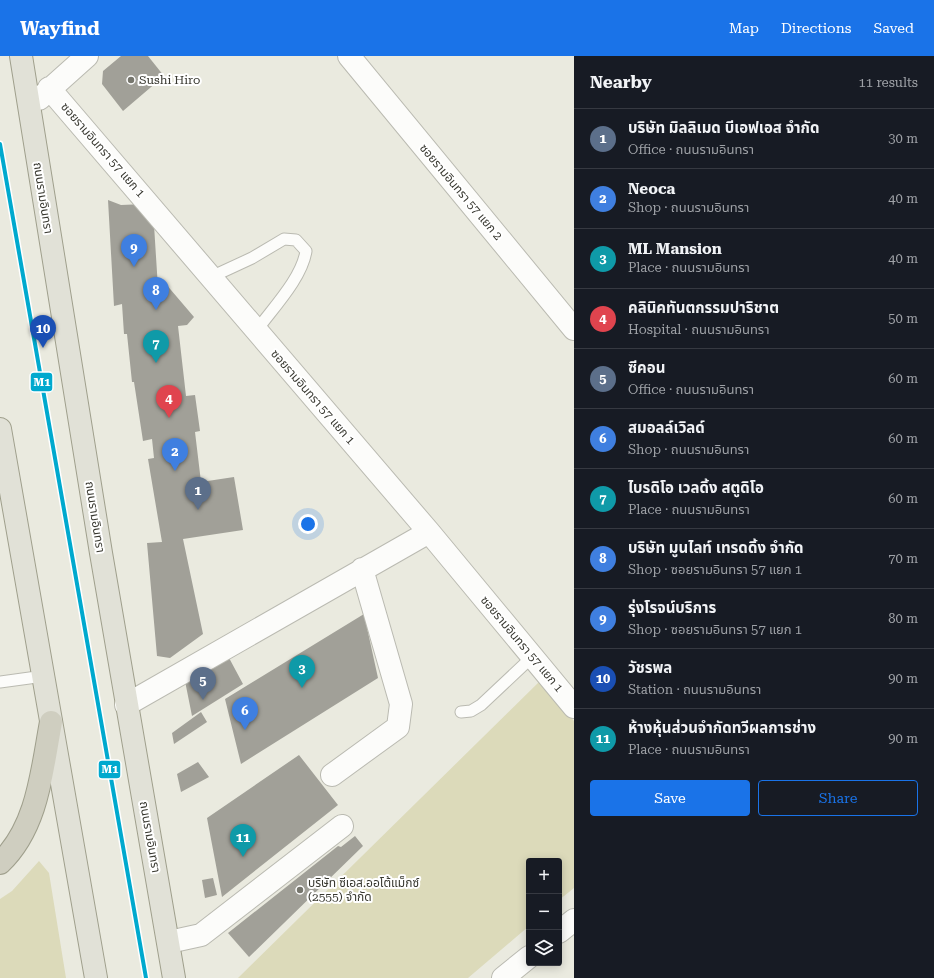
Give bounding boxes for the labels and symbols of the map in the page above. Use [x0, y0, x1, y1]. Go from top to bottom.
place label: Sushi Hiro [139, 73, 200, 87]
marker: Sushi Hiro [126, 75, 136, 85]
street label: ซอยรามอินทรา 57 แยก 1 [58, 100, 148, 201]
street label: ซอยรามอินทรา 57 แยก 2 [417, 141, 505, 243]
street label: ถนนรามอินทรา [30, 161, 56, 235]
pin: 9 [121, 234, 147, 267]
pin: 8 [143, 277, 169, 310]
pin: 10 [30, 315, 56, 348]
pin: 7 [143, 330, 169, 363]
street label: ซอยรามอินทรา 57 แยก 1 [268, 347, 358, 448]
line badge: M1 [30, 372, 53, 392]
text: M1 [34, 376, 50, 389]
pin: 4 [156, 385, 182, 418]
pin: 2 [162, 438, 188, 471]
pin: 1 [185, 477, 211, 510]
street label: ถนนรามอินทรา [82, 480, 108, 554]
your location [298, 514, 318, 534]
street label: ซอยรามอินทรา 57 แยก 1 [478, 593, 566, 695]
pin: 3 [289, 655, 315, 688]
pin: 5 [190, 667, 216, 700]
pin: 6 [232, 697, 258, 730]
line badge: M1 [98, 760, 121, 779]
text: M1 [102, 763, 118, 776]
street label: ถนนรามอินทรา [137, 800, 163, 874]
pin: 11 [230, 824, 256, 857]
place label: บริษัท ซีเอส.ออโต้แม็กซ์ (2555) จำกัด [308, 876, 419, 904]
marker: บริษัท ซีเอส.ออโต้แม็กซ์ (2555) จำกัด [295, 885, 305, 895]

